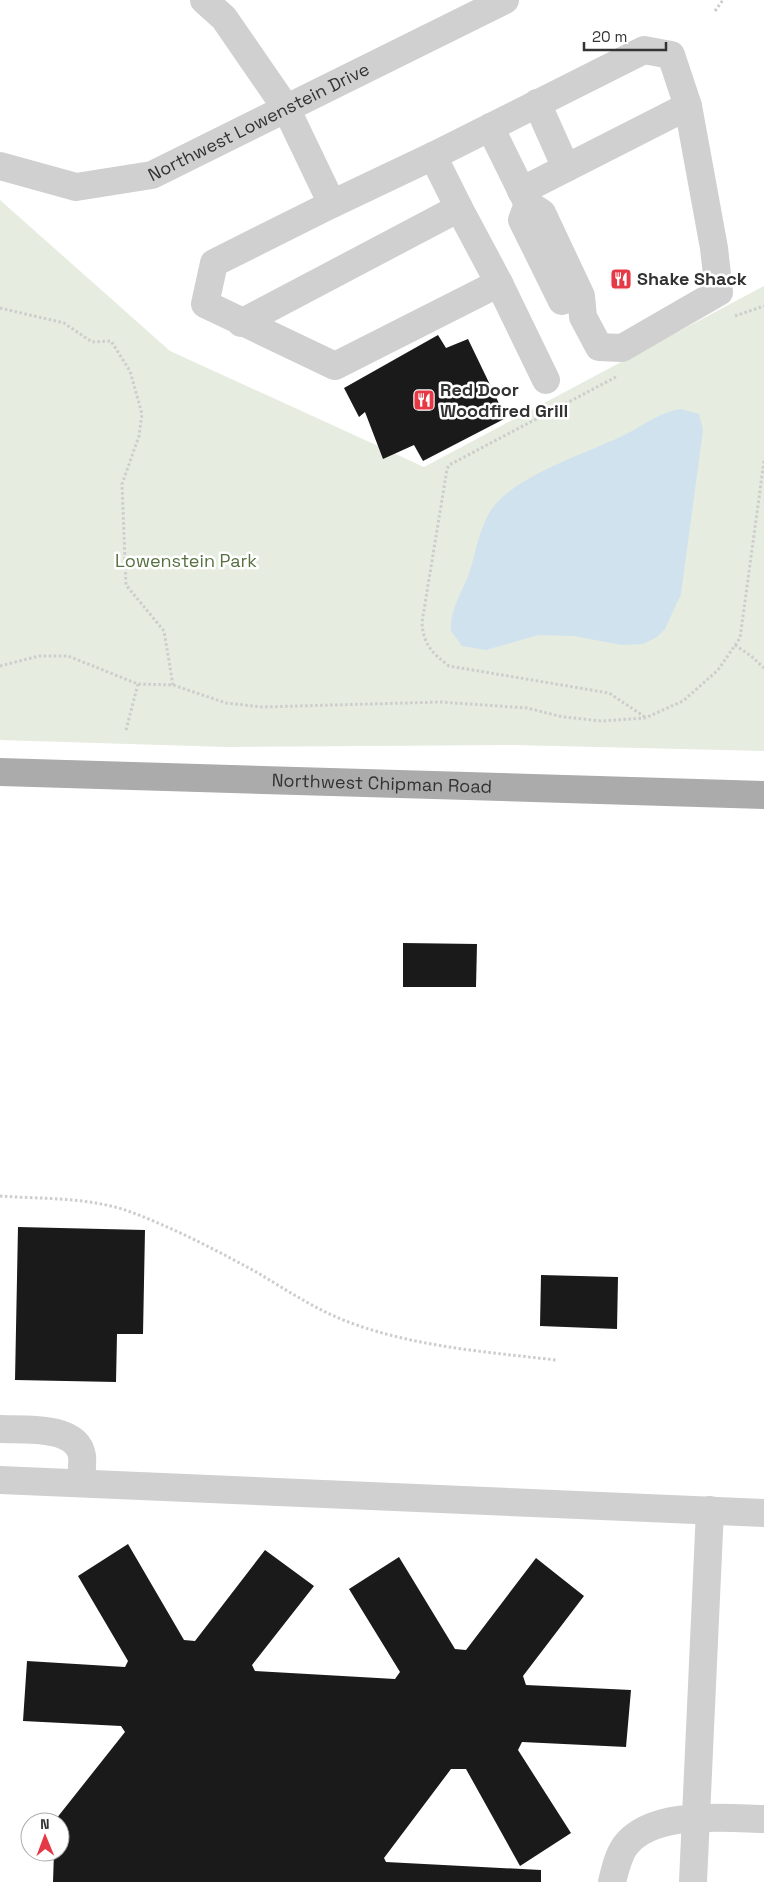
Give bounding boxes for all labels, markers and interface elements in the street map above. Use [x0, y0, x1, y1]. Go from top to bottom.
scale bar [584, 20, 666, 52]
text: 20 m [592, 27, 627, 46]
street label: Northwest Lowenstein Drive [144, 57, 373, 186]
restaurant icon: Shake Shack [609, 267, 633, 291]
place label: Shake Shack [637, 267, 747, 290]
place label: Red Door Woodfired Grill [440, 378, 568, 422]
restaurant icon: Red Door Woodfired Grill [412, 388, 436, 412]
park label: Lowenstein Park [115, 549, 257, 572]
street label: Northwest Chipman Road [271, 768, 492, 798]
north arrow [20, 1812, 70, 1862]
text: N [40, 1815, 50, 1833]

